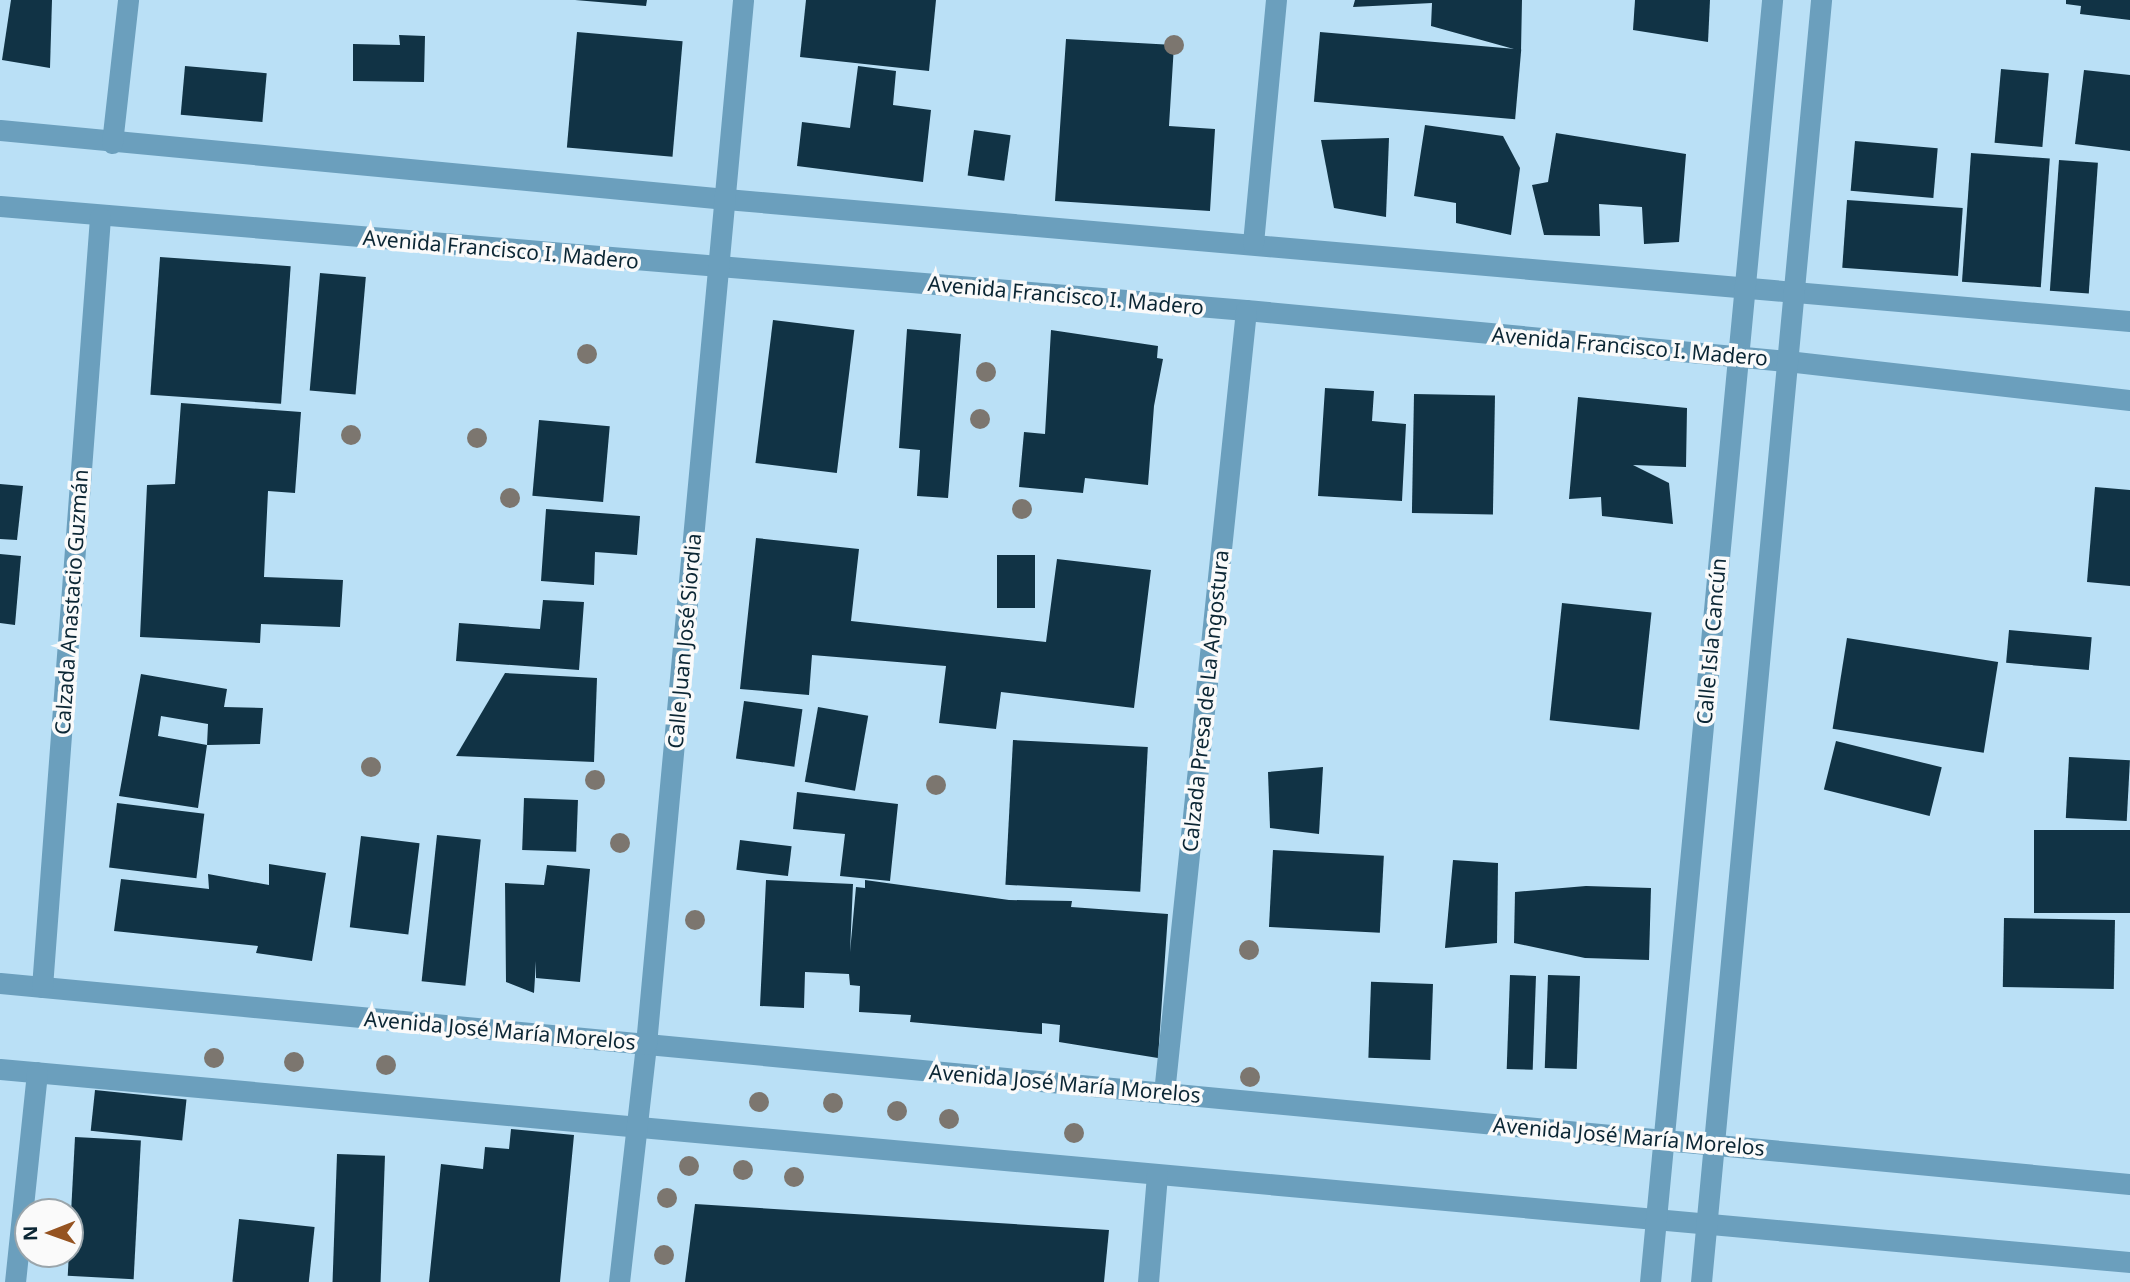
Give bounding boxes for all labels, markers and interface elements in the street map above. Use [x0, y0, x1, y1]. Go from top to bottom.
street label: Avenida Francisco I. Madero [362, 224, 640, 274]
street label: Avenida Francisco I. Madero [927, 270, 1205, 320]
street label: Avenida Francisco I. Madero [1491, 321, 1769, 371]
street label: Calzada Anastacio Guzmán [49, 468, 93, 736]
street label: Calle Juan José Siordia [662, 532, 706, 750]
street label: Calzada Presa de La Angostura [1177, 549, 1233, 853]
street label: Calle Isla Cancún [1691, 557, 1731, 725]
street label: Avenida José María Morelos [363, 1006, 637, 1054]
street label: Avenida José María Morelos [928, 1059, 1202, 1107]
street label: Avenida José María Morelos [1492, 1112, 1766, 1160]
north arrow [14, 1198, 84, 1268]
text: N [17, 1225, 43, 1241]

